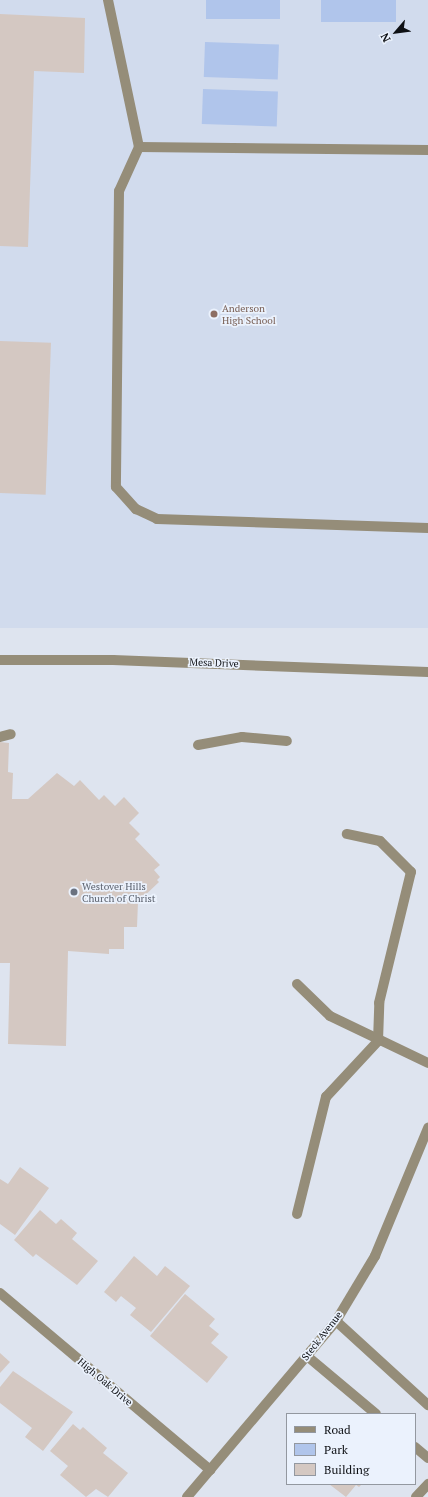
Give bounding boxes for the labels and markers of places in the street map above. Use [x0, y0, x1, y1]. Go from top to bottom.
place label: Anderson High School [222, 302, 276, 326]
marker: Anderson High School [209, 309, 219, 319]
place label: Westover Hills Church of Christ [82, 880, 155, 904]
marker: Westover Hills Church of Christ [69, 887, 79, 897]

